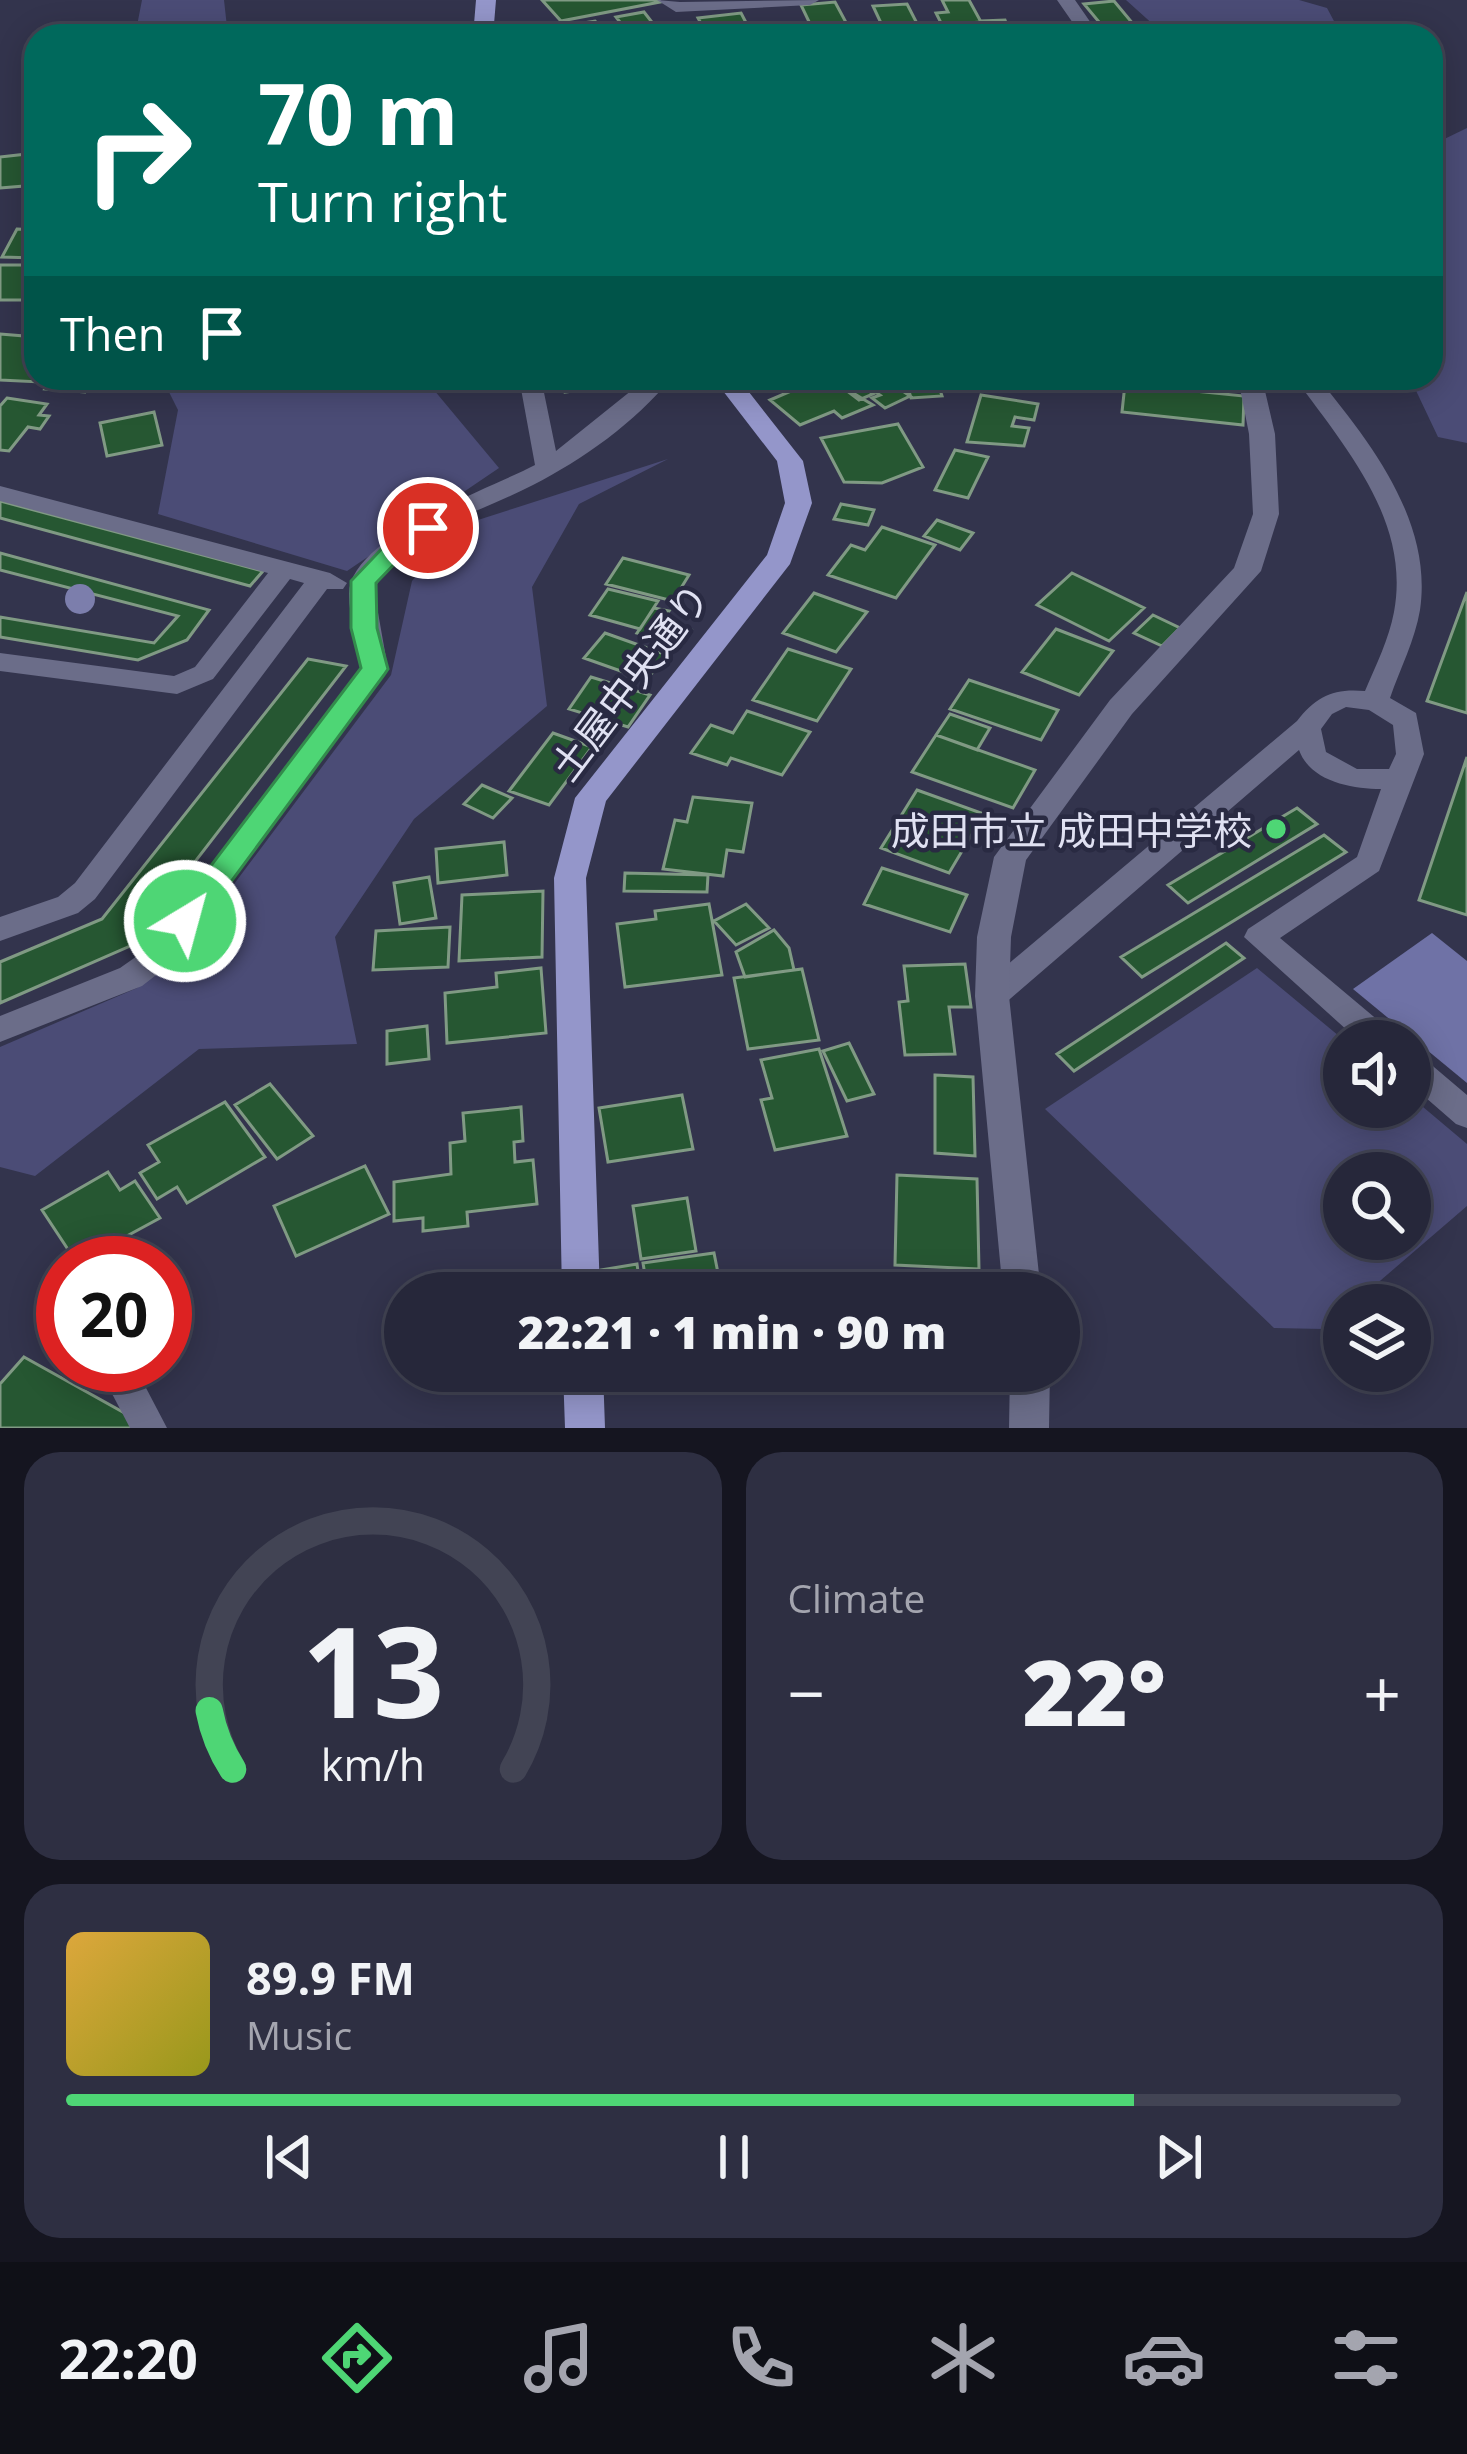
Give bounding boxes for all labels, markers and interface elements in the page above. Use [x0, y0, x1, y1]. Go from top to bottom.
text: 70 m [258, 55, 458, 170]
icon: right [60, 72, 216, 228]
text: Turn right [258, 164, 507, 238]
icon: arrive [189, 300, 255, 366]
text: Then [60, 303, 165, 364]
pin [377, 477, 479, 579]
icon: arrive [395, 495, 461, 561]
street label: 土屋中央通り [537, 572, 721, 790]
place label: 成田市立 成田中学校 [891, 803, 1252, 856]
marker: 成田市立 成田中学校 [1263, 816, 1289, 842]
position arrow [122, 858, 248, 984]
map controls [1323, 1020, 1431, 1392]
button: sound [1323, 1020, 1431, 1128]
button: search [1323, 1152, 1431, 1260]
speed limit sign: 20 [36, 1236, 192, 1392]
button: layers [1323, 1284, 1431, 1392]
text: 22:21 · 1 min · 90 m [518, 1301, 946, 1362]
text: Climate [788, 1571, 925, 1624]
text: 13 [301, 1585, 444, 1755]
text: 22° [1023, 1630, 1166, 1752]
text: − [788, 1647, 825, 1737]
text: + [1363, 1647, 1401, 1737]
text: km/h [321, 1735, 425, 1794]
text: 89.9 FM [246, 1947, 415, 2008]
text: Music [246, 2008, 352, 2061]
icon: previous [256, 2124, 322, 2190]
icon: pause [701, 2124, 767, 2190]
icon: next [1146, 2124, 1212, 2190]
icon: directions [315, 2316, 399, 2400]
icon: music [517, 2316, 601, 2400]
icon: phone [719, 2316, 803, 2400]
icon: climate [921, 2316, 1005, 2400]
icon: car [1122, 2316, 1206, 2400]
icon: filters [1324, 2316, 1408, 2400]
text: 22:20 [59, 2321, 198, 2395]

